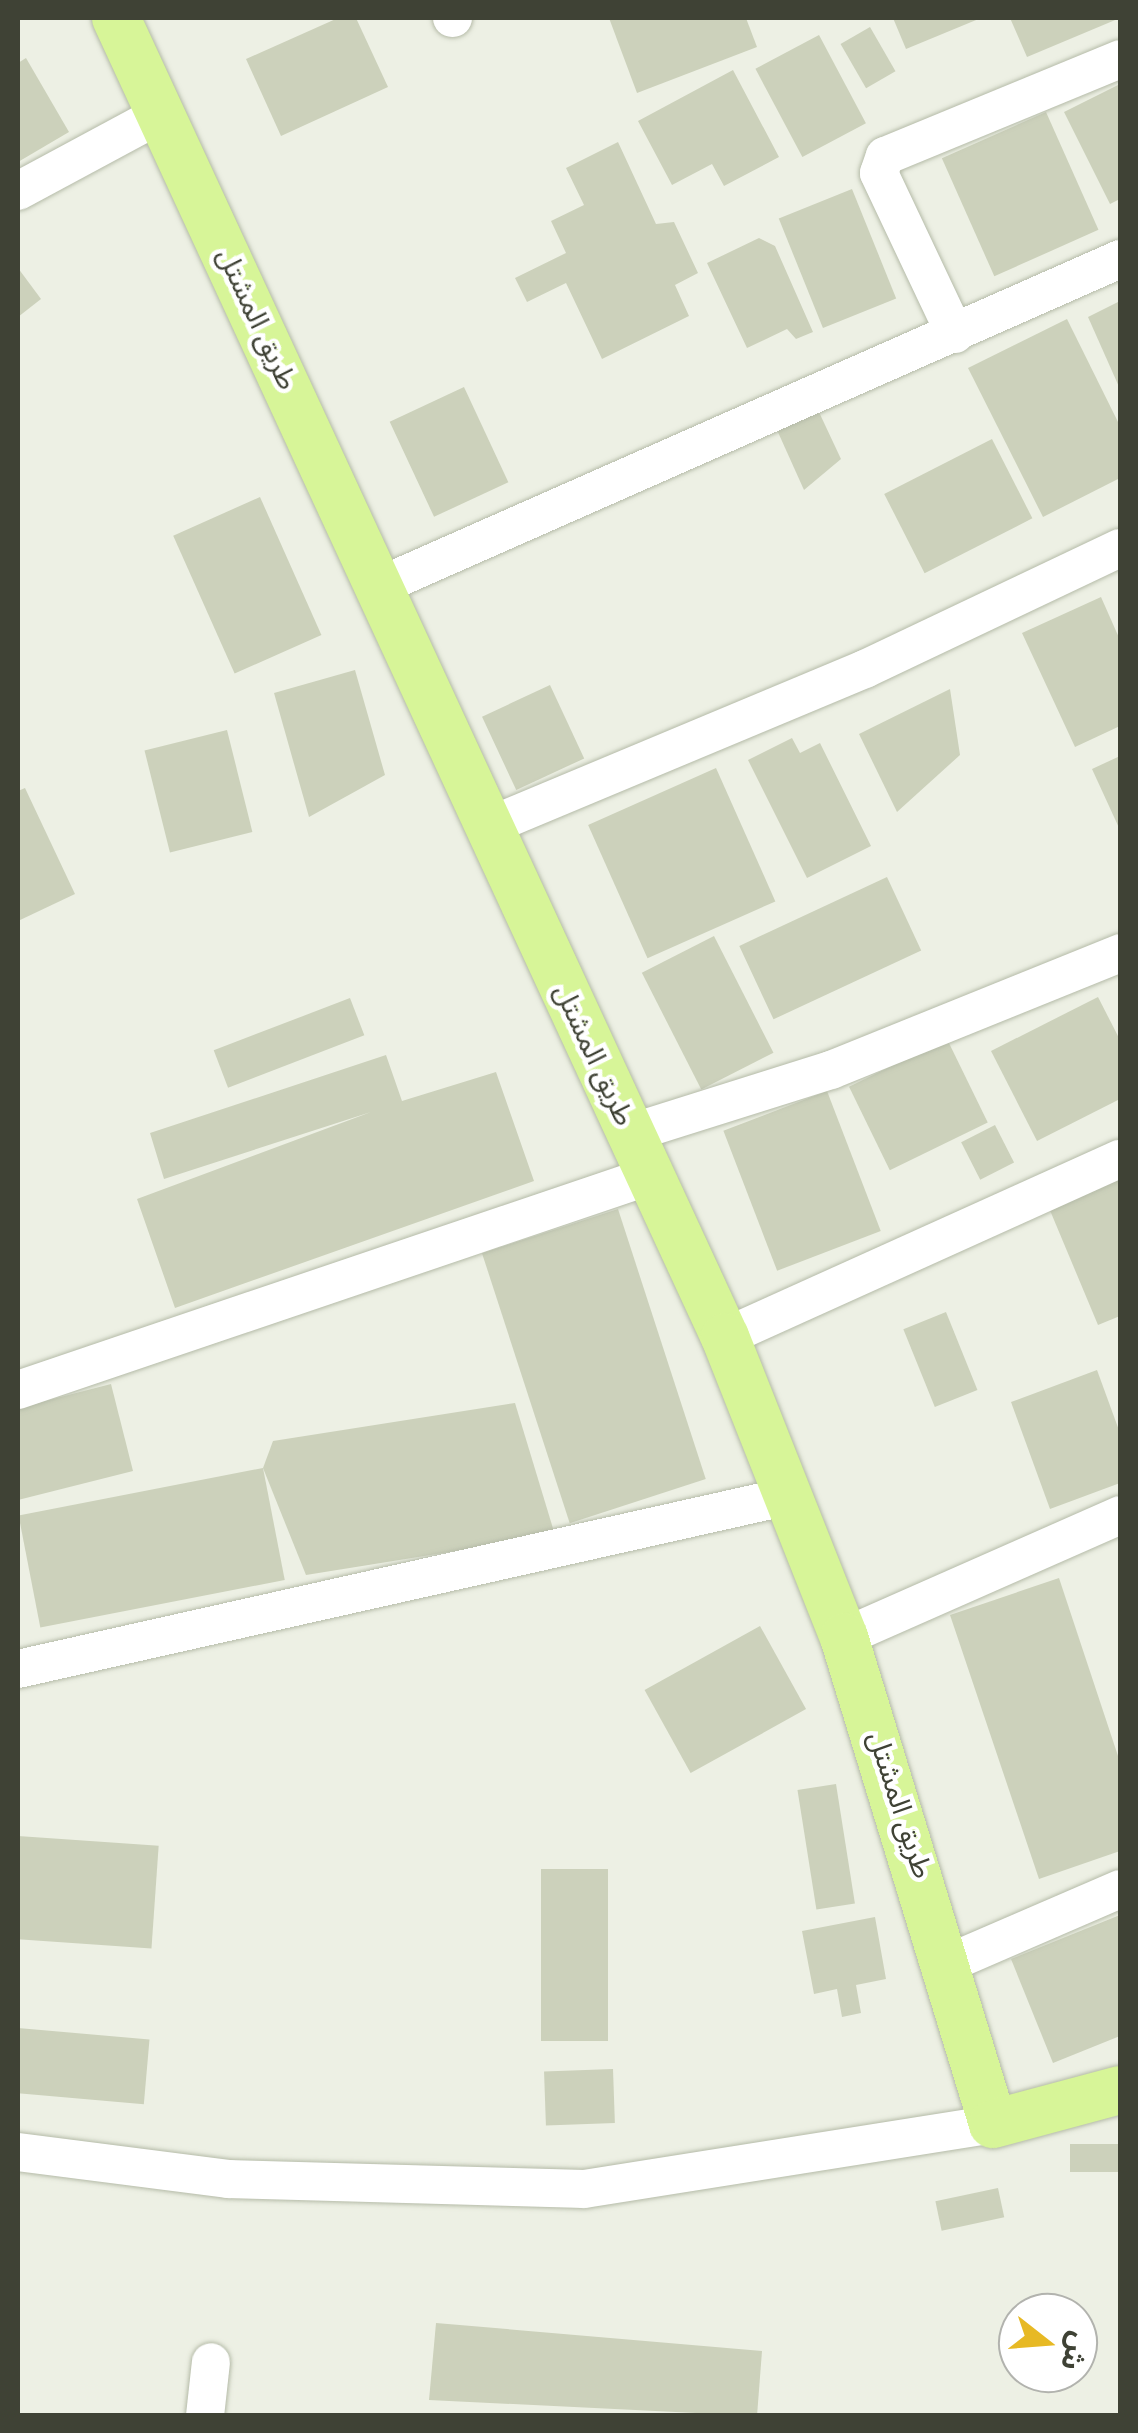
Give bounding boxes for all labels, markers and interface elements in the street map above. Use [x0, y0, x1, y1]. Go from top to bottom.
street label: طريق المشتل [210, 243, 304, 395]
street label: طريق المشتل [547, 979, 641, 1131]
street label: طريق المشتل [860, 1727, 940, 1883]
north arrow [998, 2293, 1098, 2393]
text: ش [1051, 2327, 1100, 2375]

